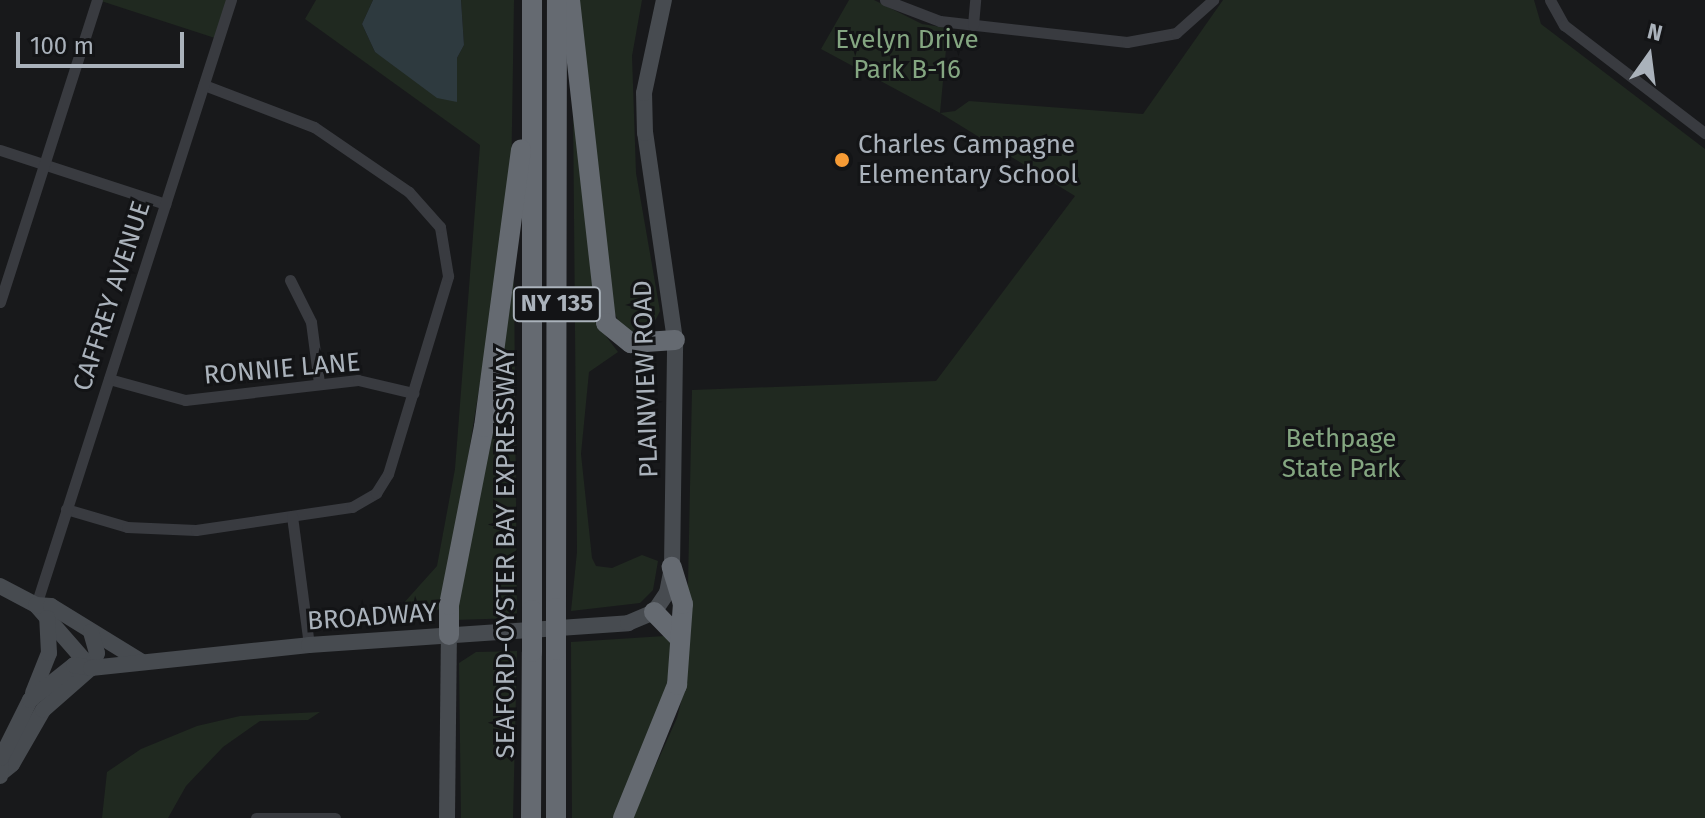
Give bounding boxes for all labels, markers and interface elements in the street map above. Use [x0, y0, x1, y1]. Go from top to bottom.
scale bar [20, 16, 188, 66]
north arrow [1609, 16, 1689, 96]
text: N [1645, 17, 1665, 47]
park label: Evelyn Drive Park B-16 [835, 24, 979, 86]
text: 100 m [30, 32, 94, 60]
place label: Charles Campagne Elementary School [858, 129, 1078, 190]
marker: Charles Campagne Elementary School [833, 151, 851, 169]
street label: CAFFREY AVENUE [67, 197, 157, 395]
street label: PLAINVIEW ROAD [627, 280, 665, 478]
road number: NY 135 [511, 284, 603, 324]
street label: RONNIE LANE [202, 347, 362, 391]
street label: SEAFORD-OYSTER BAY EXPRESSWAY [490, 348, 522, 758]
park label: Bethpage State Park [1282, 423, 1400, 484]
street label: BROADWAY [306, 597, 438, 637]

